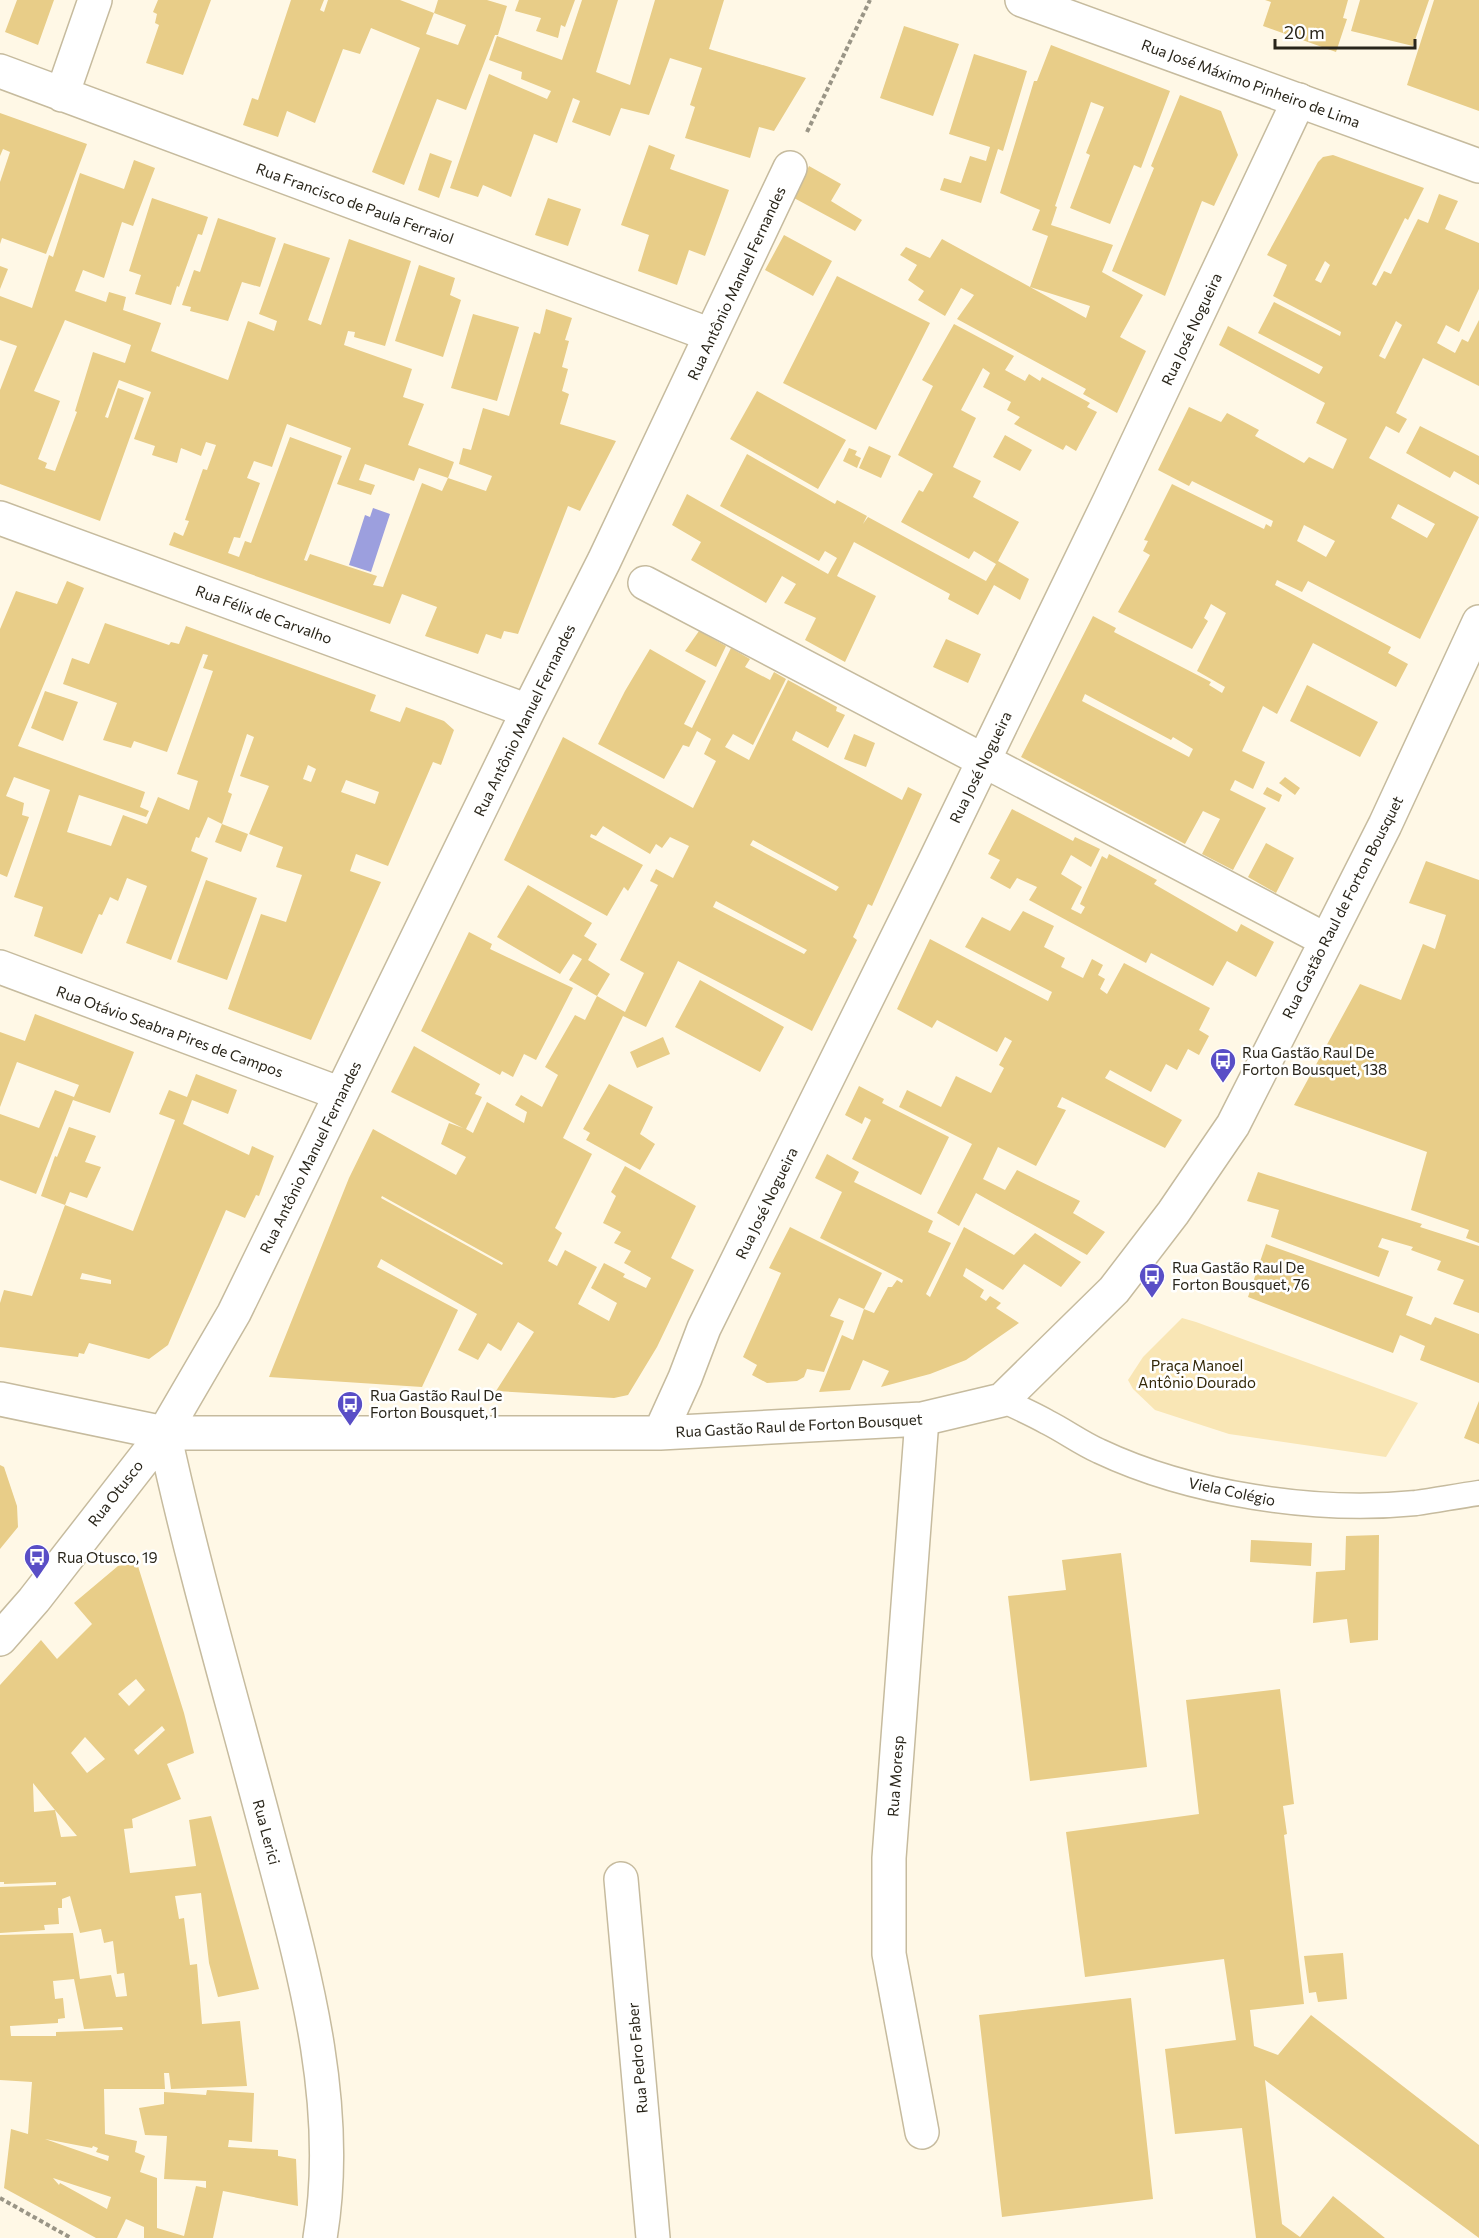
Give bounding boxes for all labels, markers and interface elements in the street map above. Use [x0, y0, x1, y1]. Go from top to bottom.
scale bar [1275, 12, 1414, 50]
text: 20 m [1284, 21, 1325, 43]
street label: Rua José Máximo Pinheiro de Lima [1139, 35, 1363, 131]
street label: Rua Francisco de Paula Ferraiol [254, 159, 456, 247]
street label: Rua Antônio Manuel Fernandes [683, 183, 789, 383]
street label: Rua José Nogueira [1157, 270, 1225, 388]
street label: Rua Félix de Carvalho [193, 581, 335, 647]
street label: Rua Antônio Manuel Fernandes [470, 621, 579, 819]
street label: Rua José Nogueira [945, 708, 1015, 826]
street label: Rua Gastão Raul de Forton Bousquet [1278, 793, 1406, 1021]
street label: Rua Otávio Seabra Pires de Campos [54, 981, 286, 1081]
place label: Rua Gastão Raul De Forton Bousquet, 138 [1242, 1043, 1387, 1078]
bus stop icon: Rua Gastão Raul De Forton Bousquet, 138 [1208, 1046, 1238, 1084]
street label: Rua Antônio Manuel Fernandes [256, 1058, 365, 1256]
street label: Rua José Nogueira [731, 1144, 801, 1262]
place label: Rua Gastão Raul De Forton Bousquet, 76 [1172, 1258, 1310, 1293]
bus stop icon: Rua Gastão Raul De Forton Bousquet, 76 [1137, 1261, 1167, 1299]
park label: Praça Manoel Antônio Dourado [1138, 1356, 1256, 1391]
place label: Rua Gastão Raul De Forton Bousquet, 1 [370, 1386, 502, 1421]
bus stop icon: Rua Gastão Raul De Forton Bousquet, 1 [335, 1389, 365, 1427]
street label: Rua Gastão Raul de Forton Bousquet [675, 1410, 923, 1440]
street label: Rua Otusco [84, 1456, 146, 1530]
street label: Viela Colégio [1187, 1473, 1277, 1509]
bus stop icon: Rua Otusco, 19 [22, 1542, 52, 1580]
place label: Rua Otusco, 19 [57, 1548, 158, 1566]
street label: Rua Moresp [883, 1735, 907, 1817]
street label: Rua Lerici [250, 1797, 284, 1867]
street label: Rua Pedro Faber [623, 2002, 651, 2114]

